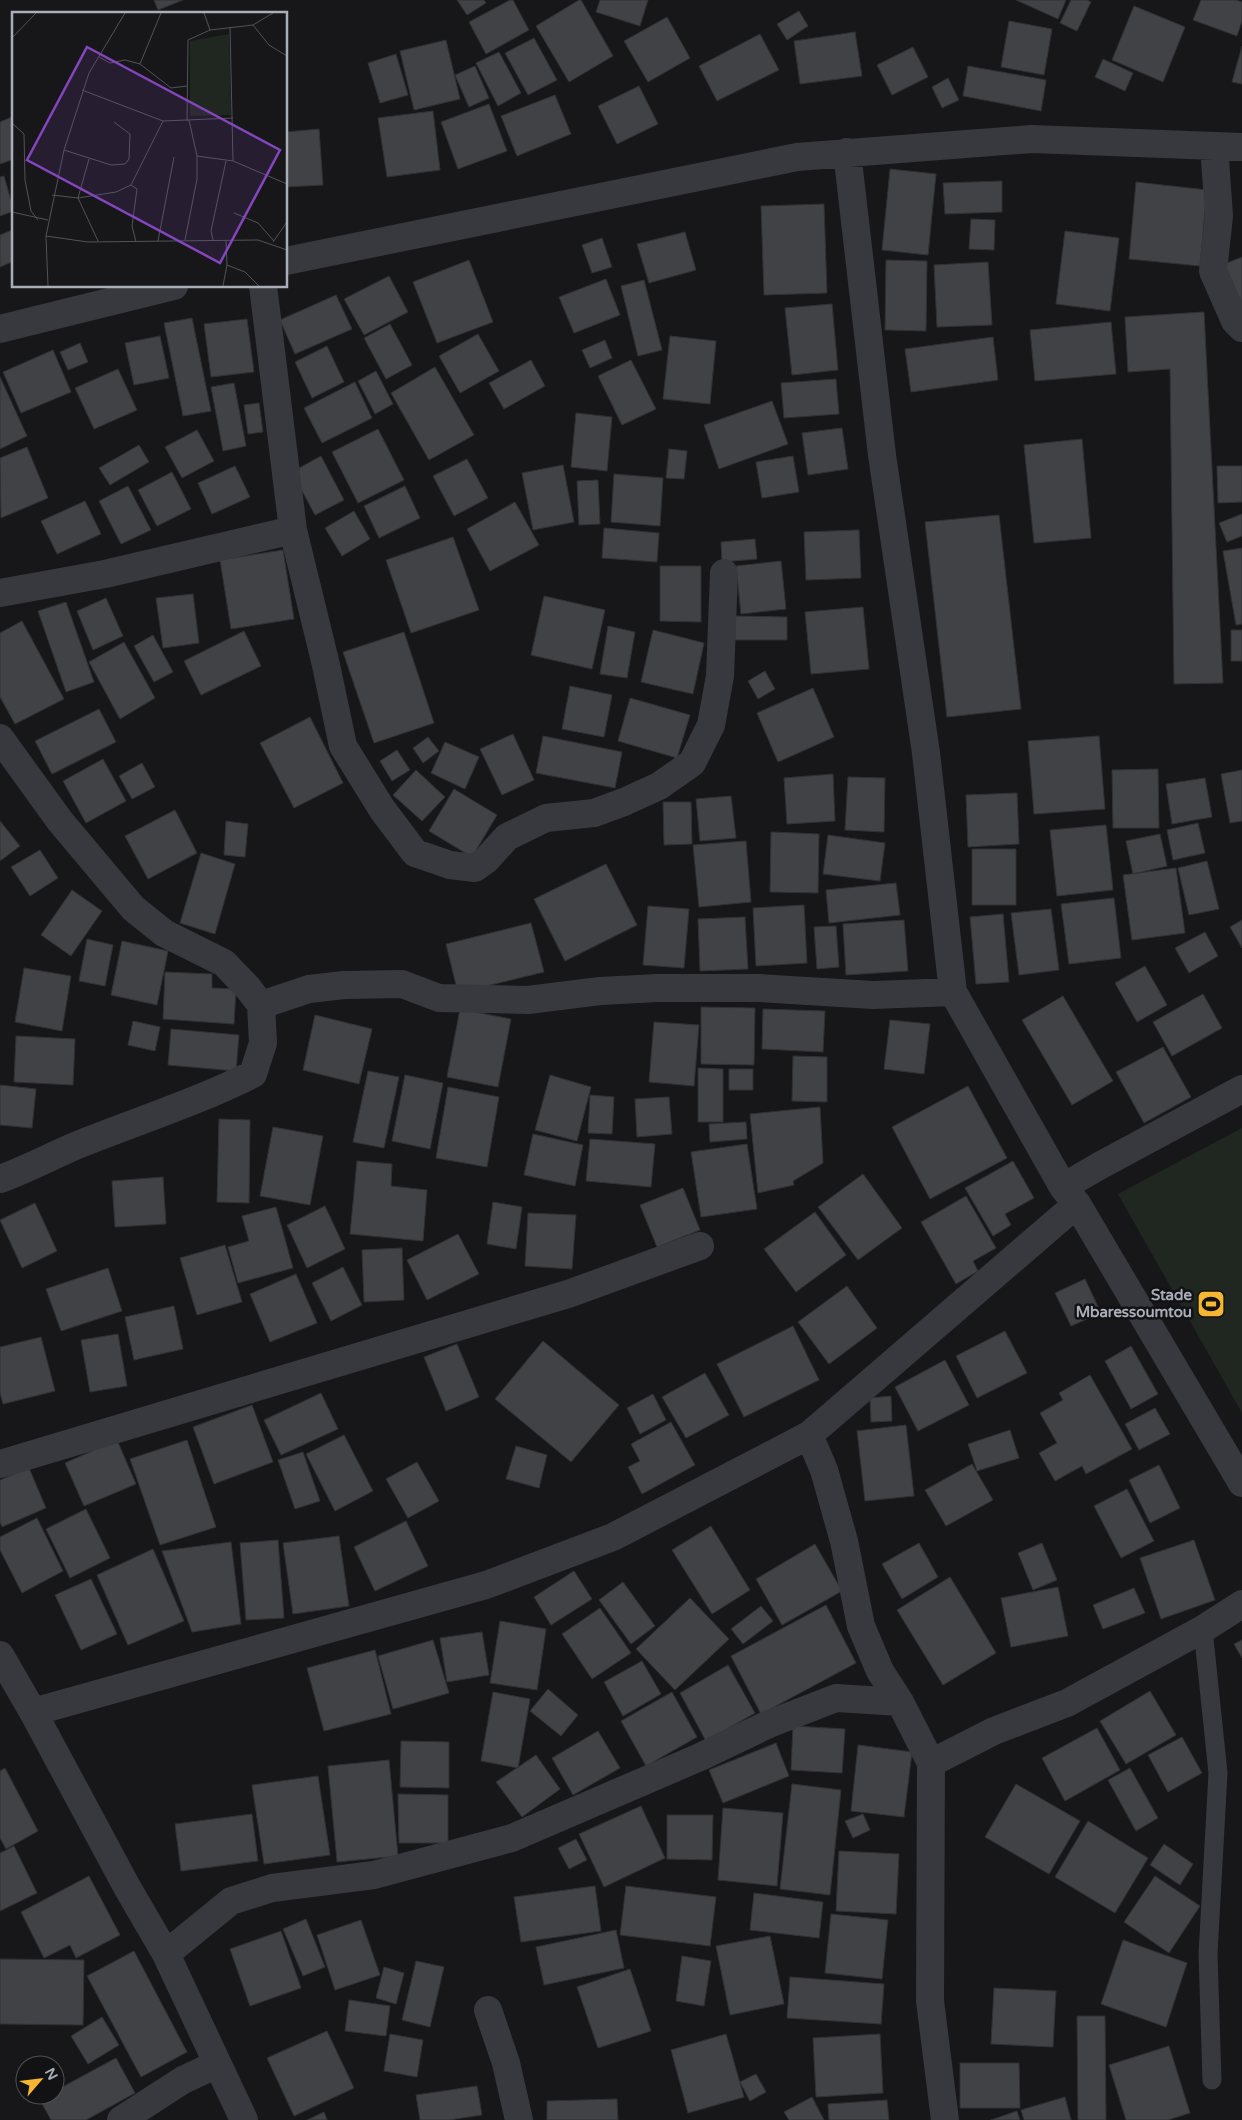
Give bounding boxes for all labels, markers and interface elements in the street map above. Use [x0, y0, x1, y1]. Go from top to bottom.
inset map [12, 12, 288, 288]
place label: Stade Mbaressoumtou [1076, 1286, 1193, 1321]
sports icon: Stade Mbaressoumtou [1196, 1289, 1226, 1319]
north arrow [15, 2055, 65, 2105]
text: N [41, 2065, 61, 2083]

